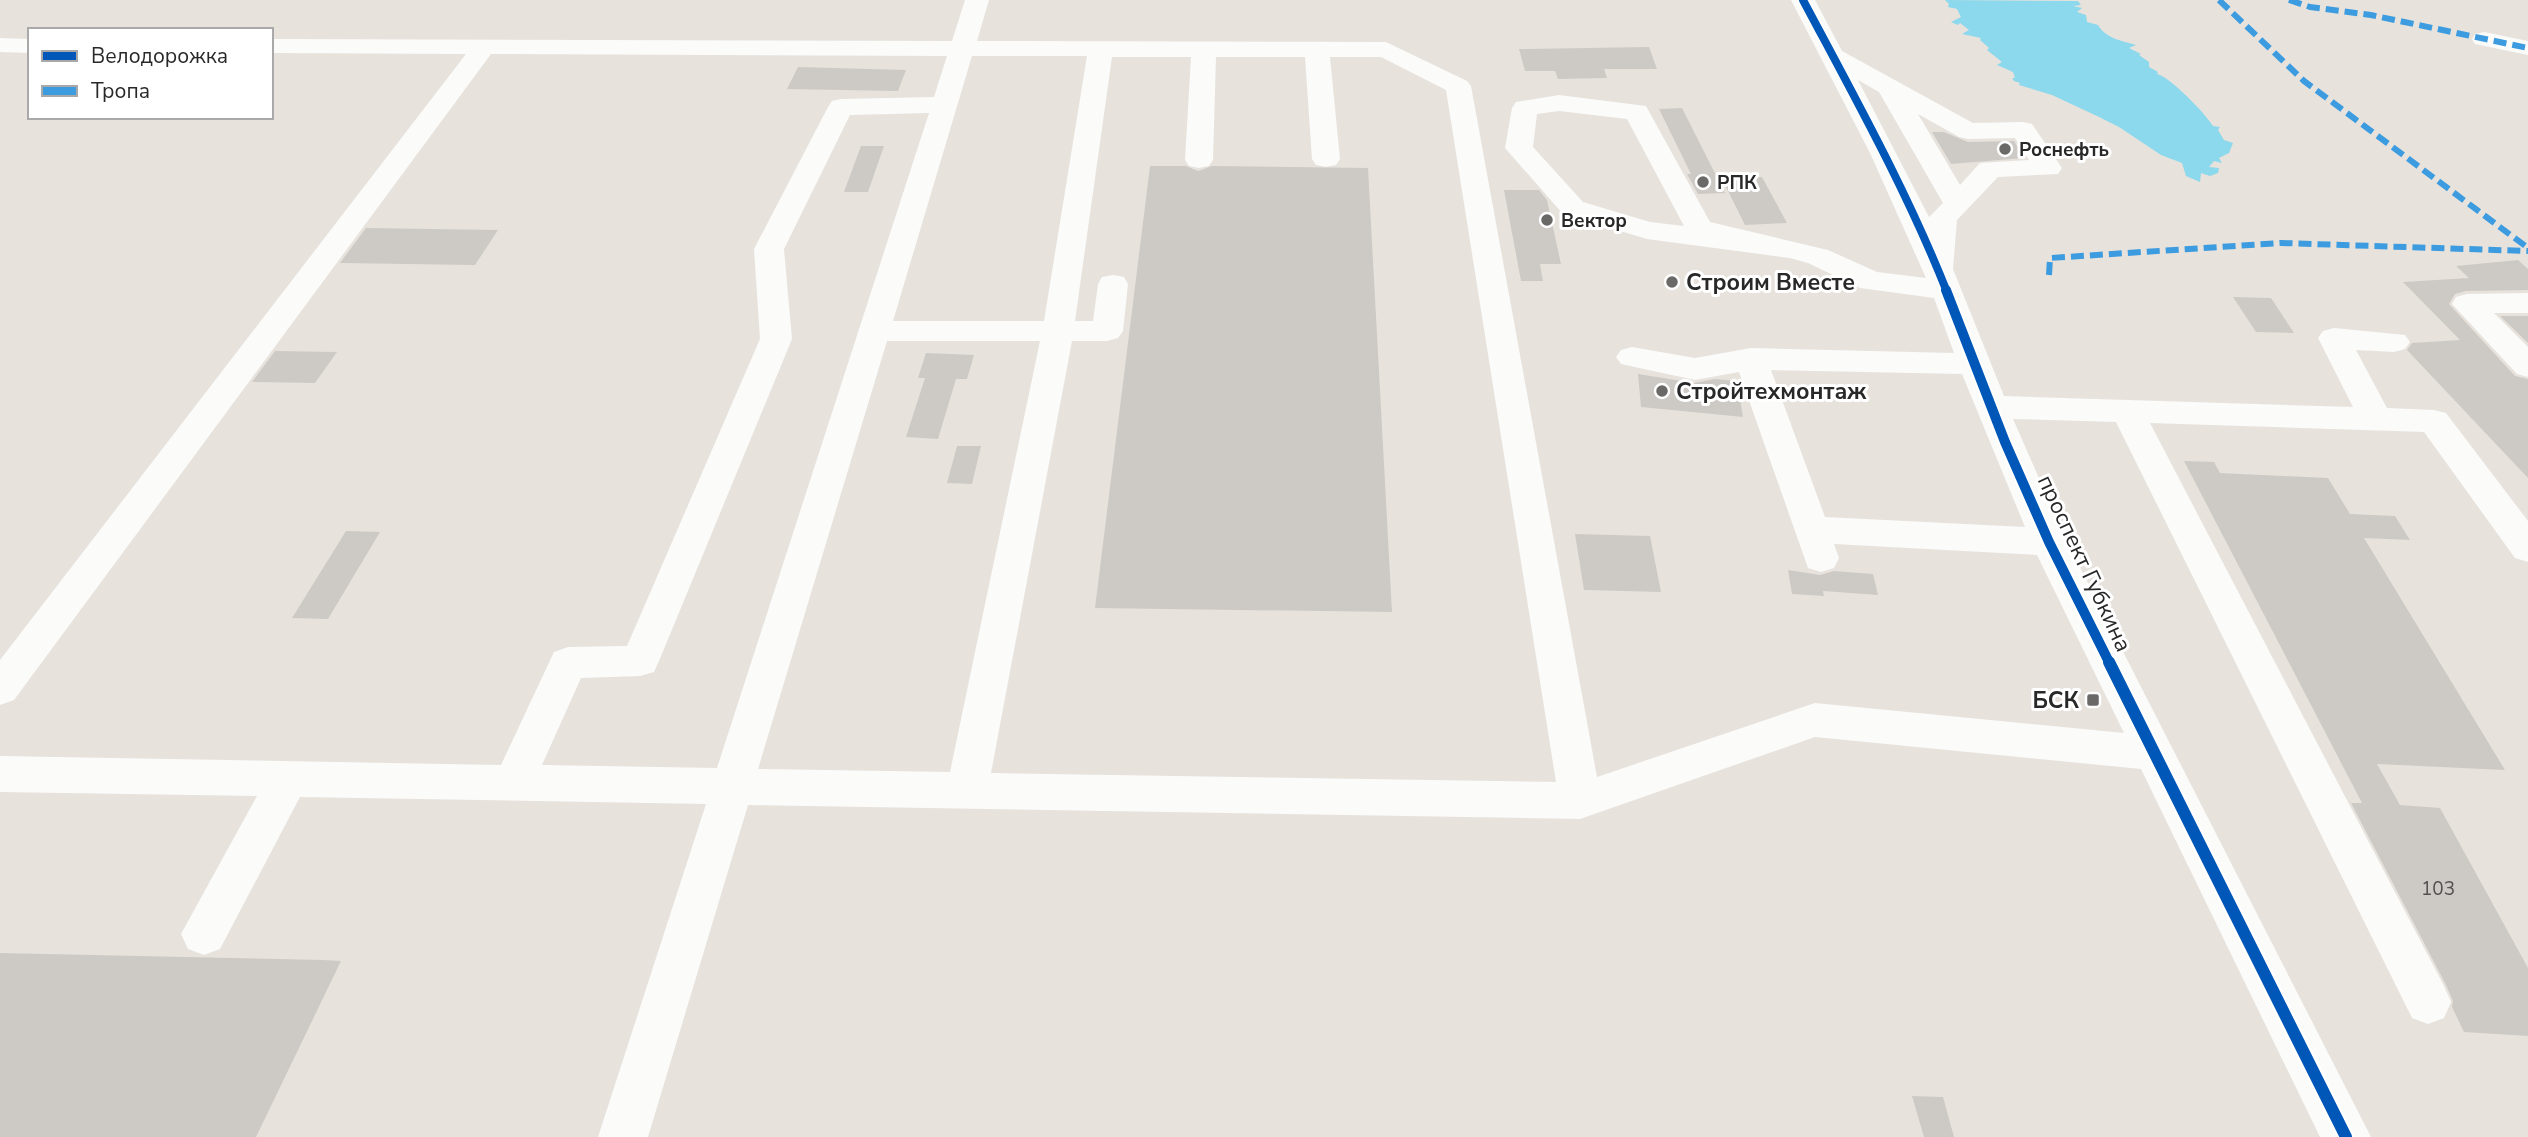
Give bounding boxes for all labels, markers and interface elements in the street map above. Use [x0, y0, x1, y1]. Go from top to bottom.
legend [28, 28, 273, 119]
text: Велодорожка [91, 42, 228, 70]
text: Тропа [91, 77, 150, 105]
place label: Роснефть [2019, 137, 2109, 163]
marker: Роснефть [1997, 141, 2013, 157]
place label: РПК [1717, 170, 1757, 196]
marker: РПК [1695, 174, 1711, 190]
place label: Вектор [1561, 208, 1627, 234]
marker: Вектор [1539, 212, 1555, 228]
place label: Строим Вместе [1686, 267, 1855, 298]
marker: Строим Вместе [1664, 274, 1680, 290]
place label: Стройтехмонтаж [1676, 376, 1867, 407]
marker: Стройтехмонтаж [1654, 383, 1670, 399]
street label: проспект Губкина [2030, 470, 2139, 657]
place label: БСК [2032, 685, 2079, 716]
marker: БСК [2085, 692, 2101, 708]
house number: 103 [2421, 876, 2455, 902]

